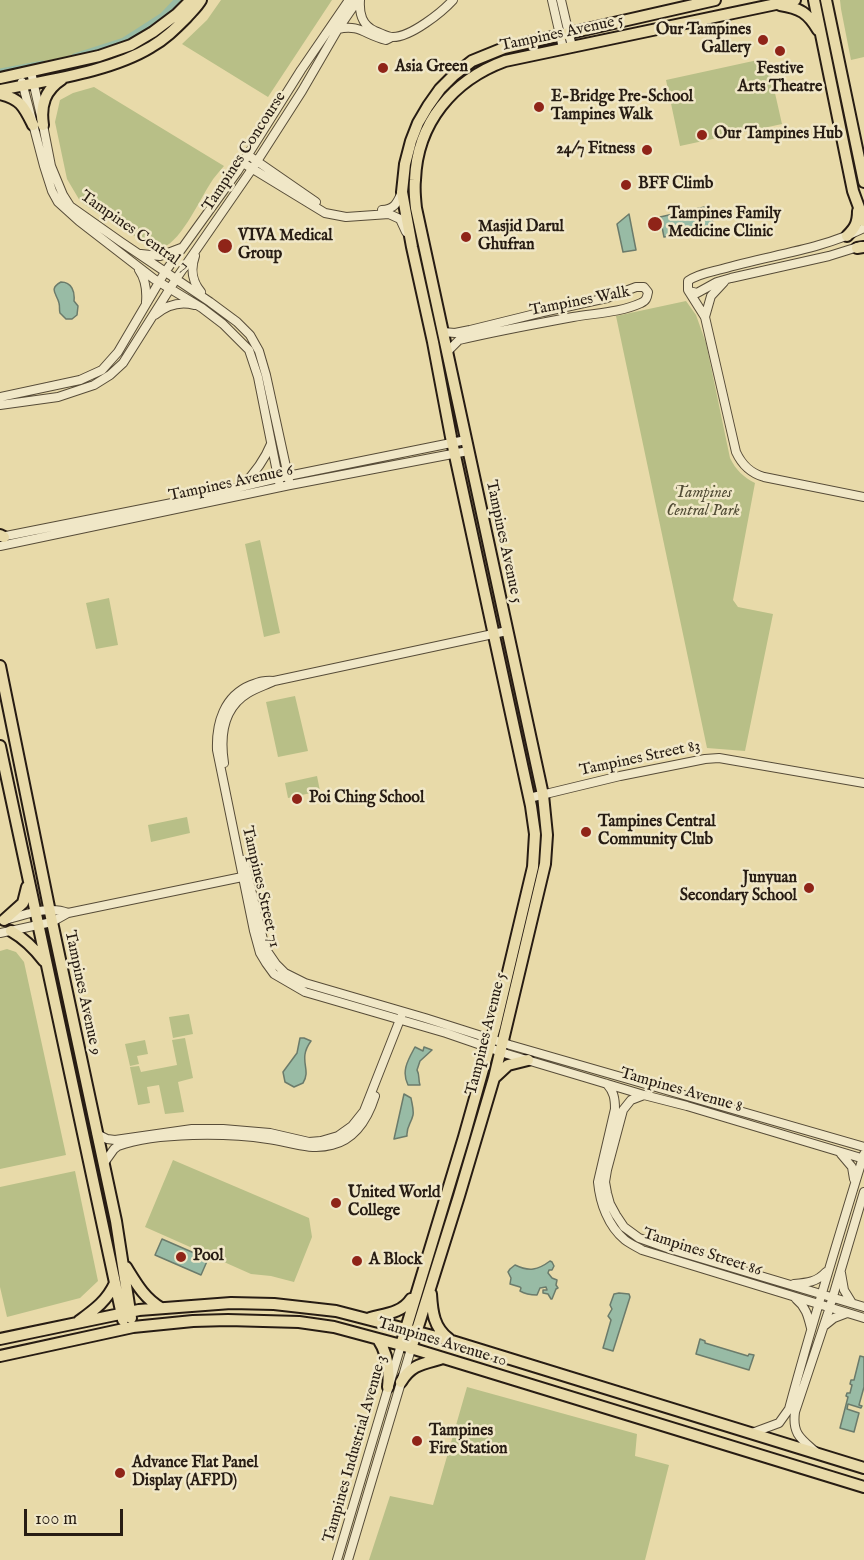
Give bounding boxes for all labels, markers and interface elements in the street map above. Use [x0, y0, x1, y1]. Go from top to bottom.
street label: Tampines Avenue 5 [498, 12, 626, 56]
place label: Our Tampines Gallery [656, 21, 751, 59]
marker: Our Tampines Gallery [756, 33, 770, 47]
marker: Festive Arts Theatre [773, 44, 787, 58]
place label: Asia Green [395, 58, 468, 78]
place label: Festive Arts Theatre [738, 60, 822, 98]
marker: Asia Green [376, 61, 390, 75]
place label: E-Bridge Pre-School Tampines Walk [551, 88, 693, 126]
street label: Tampines Concourse [199, 89, 291, 215]
marker: E-Bridge Pre-School Tampines Walk [532, 100, 546, 114]
place label: Our Tampines Hub [714, 125, 843, 145]
marker: Our Tampines Hub [695, 128, 709, 142]
place label: 24/7 Fitness [556, 140, 635, 160]
marker: 24/7 Fitness [640, 143, 654, 157]
place label: BFF Climb [638, 175, 713, 195]
marker: BFF Climb [619, 178, 633, 192]
street label: Tampines Central 7 [76, 187, 192, 277]
place label: Tampines Family Medicine Clinic [668, 205, 781, 243]
marker: Tampines Family Medicine Clinic [646, 215, 664, 233]
place label: Masjid Darul Ghufran [478, 218, 564, 256]
place label: VIVA Medical Group [238, 227, 333, 265]
marker: Masjid Darul Ghufran [459, 230, 473, 244]
marker: VIVA Medical Group [216, 237, 234, 255]
street label: Tampines Walk [528, 283, 632, 321]
street label: Tampines Avenue 6 [167, 461, 295, 507]
street label: Tampines Avenue 5 [481, 478, 525, 606]
park label: Tampines Central Park [666, 484, 740, 522]
street label: Tampines Street 83 [578, 737, 702, 781]
place label: Poi Ching School [309, 789, 424, 809]
marker: Poi Ching School [290, 792, 304, 806]
place label: Tampines Central Community Club [598, 813, 716, 851]
street label: Tampines Street 71 [237, 824, 283, 950]
marker: Tampines Central Community Club [579, 825, 593, 839]
place label: Junyuan Secondary School [680, 869, 797, 907]
marker: Junyuan Secondary School [802, 881, 816, 895]
street label: Tampines Avenue 9 [59, 929, 105, 1057]
street label: Tampines Avenue 5 [462, 971, 512, 1097]
street label: Tampines Avenue 8 [618, 1064, 744, 1118]
place label: United World College [348, 1184, 440, 1222]
marker: United World College [329, 1196, 343, 1210]
street label: Tampines Street 86 [640, 1225, 764, 1281]
place label: Pool [193, 1247, 224, 1267]
marker: Pool [174, 1250, 188, 1264]
place label: A Block [369, 1251, 422, 1271]
marker: A Block [350, 1254, 364, 1268]
street label: Tampines Avenue 10 [375, 1314, 509, 1372]
street label: Tampines Industrial Avenue 3 [320, 1353, 392, 1545]
place label: Tampines Fire Station [429, 1422, 508, 1460]
marker: Tampines Fire Station [410, 1434, 424, 1448]
place label: Advance Flat Panel Display (AFPD) [132, 1454, 258, 1492]
marker: Advance Flat Panel Display (AFPD) [113, 1466, 127, 1480]
scale bar [27, 1497, 126, 1535]
text: 100 m [35, 1508, 77, 1531]

